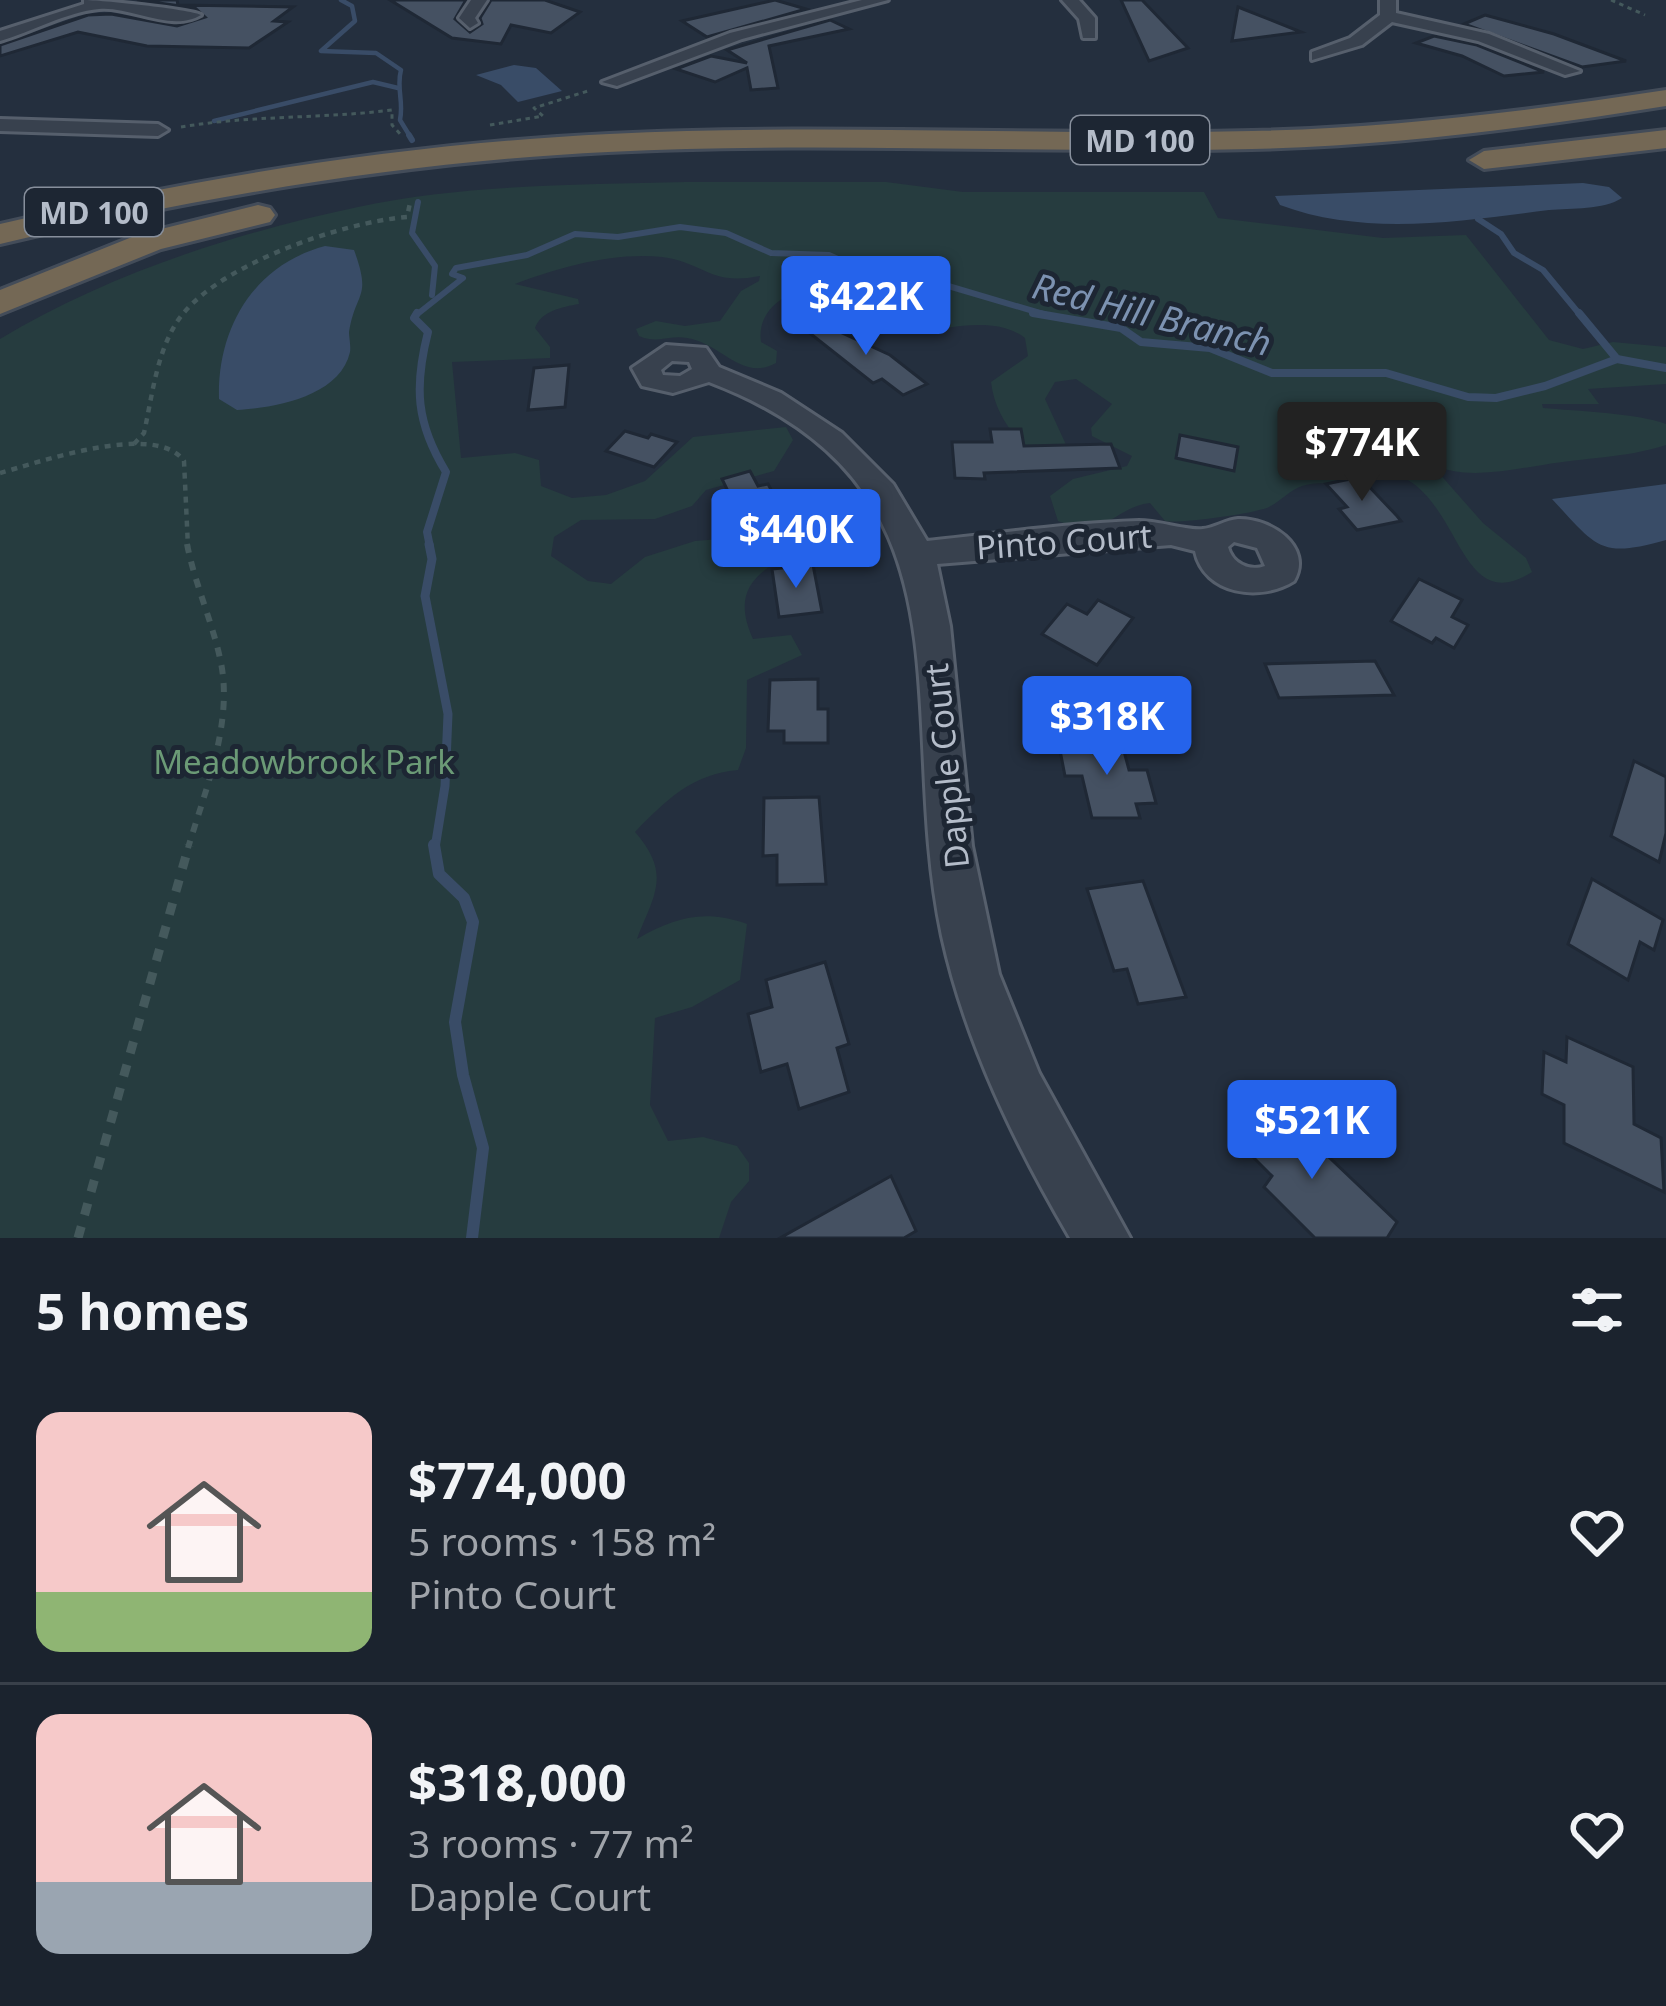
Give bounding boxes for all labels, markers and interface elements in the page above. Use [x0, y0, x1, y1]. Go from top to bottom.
road number: MD 100 [1071, 116, 1209, 164]
road number: MD 100 [25, 188, 163, 236]
pin: $422K [782, 256, 950, 358]
water label: Red Hill Branch [1028, 261, 1276, 367]
text: $422K [808, 268, 924, 321]
pin: $774K [1278, 402, 1446, 504]
text: $774K [1304, 414, 1420, 467]
pin: $440K [712, 489, 880, 591]
text: $440K [738, 501, 854, 554]
street label: Pinto Court [975, 512, 1153, 570]
street label: Dapple Court [913, 661, 979, 871]
pin: $318K [1023, 676, 1191, 778]
text: $318K [1049, 688, 1165, 741]
park label: Meadowbrook Park [153, 739, 455, 784]
pin: $521K [1228, 1080, 1396, 1182]
text: $521K [1254, 1092, 1370, 1145]
text: 5 homes [36, 1275, 249, 1345]
icon: filters [1564, 1277, 1630, 1343]
text: $774,000 [408, 1444, 627, 1514]
icon: home [132, 1460, 276, 1604]
icon: heart [1564, 1499, 1630, 1565]
text: 5 rooms · 158 m² [408, 1514, 716, 1567]
text: Pinto Court [408, 1567, 616, 1620]
text: $318,000 [408, 1746, 627, 1816]
icon: home [132, 1762, 276, 1906]
icon: heart [1564, 1801, 1630, 1867]
text: 3 rooms · 77 m² [408, 1816, 694, 1869]
text: Dapple Court [408, 1869, 651, 1922]

